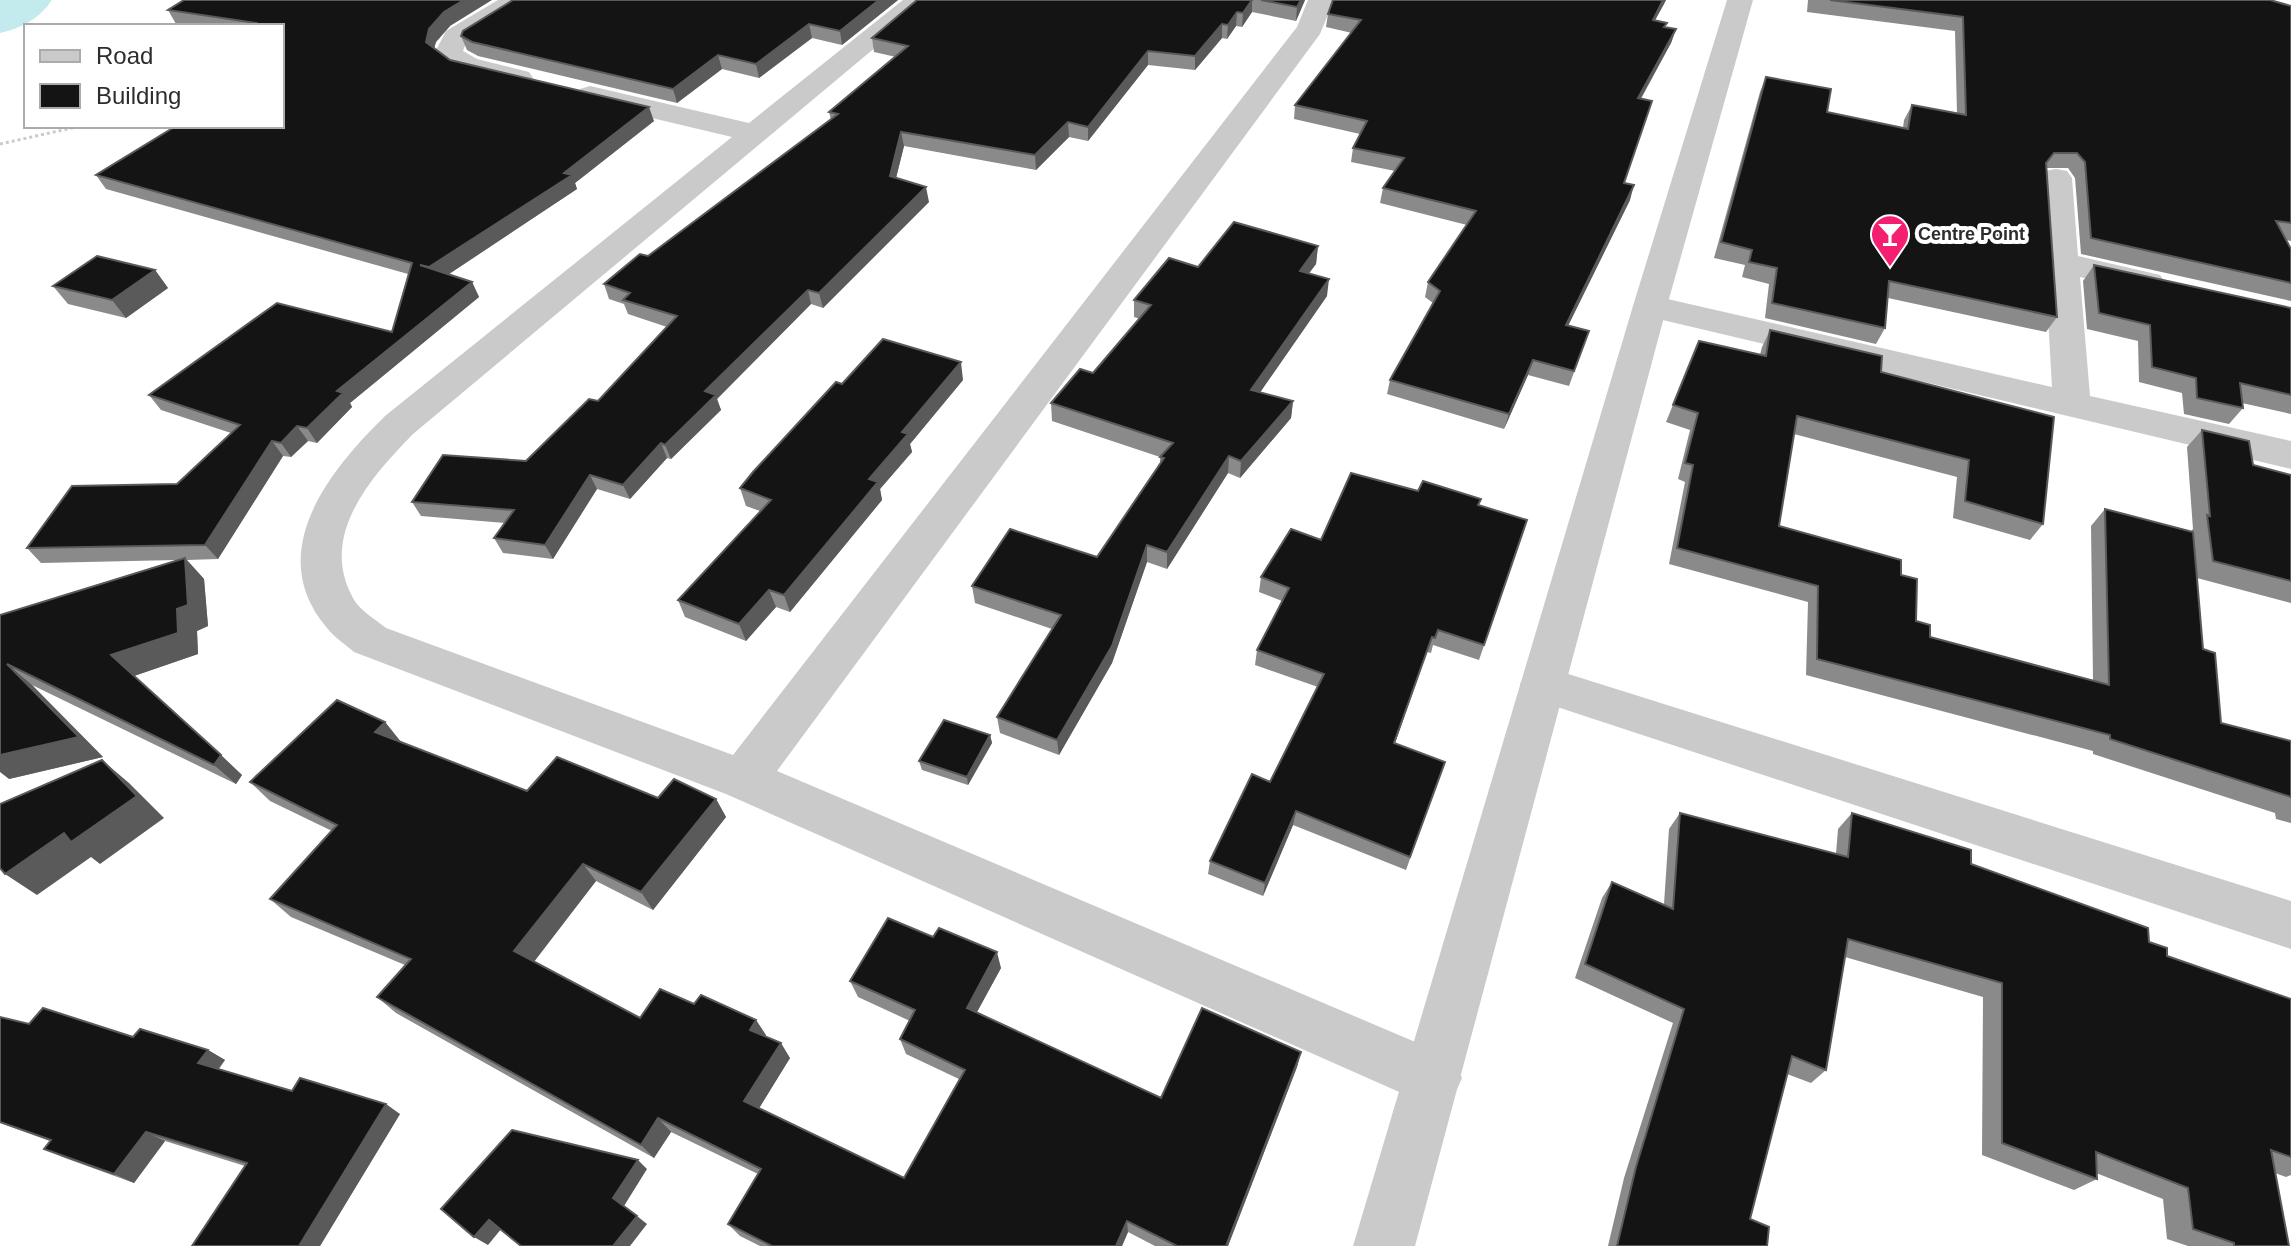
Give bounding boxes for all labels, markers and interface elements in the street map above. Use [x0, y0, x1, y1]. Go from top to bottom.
legend [24, 24, 284, 128]
text: Road [96, 42, 153, 69]
text: Building [96, 82, 181, 109]
bar icon: Centre Point [1869, 213, 1911, 268]
place label: Centre Point [1918, 224, 2025, 244]

